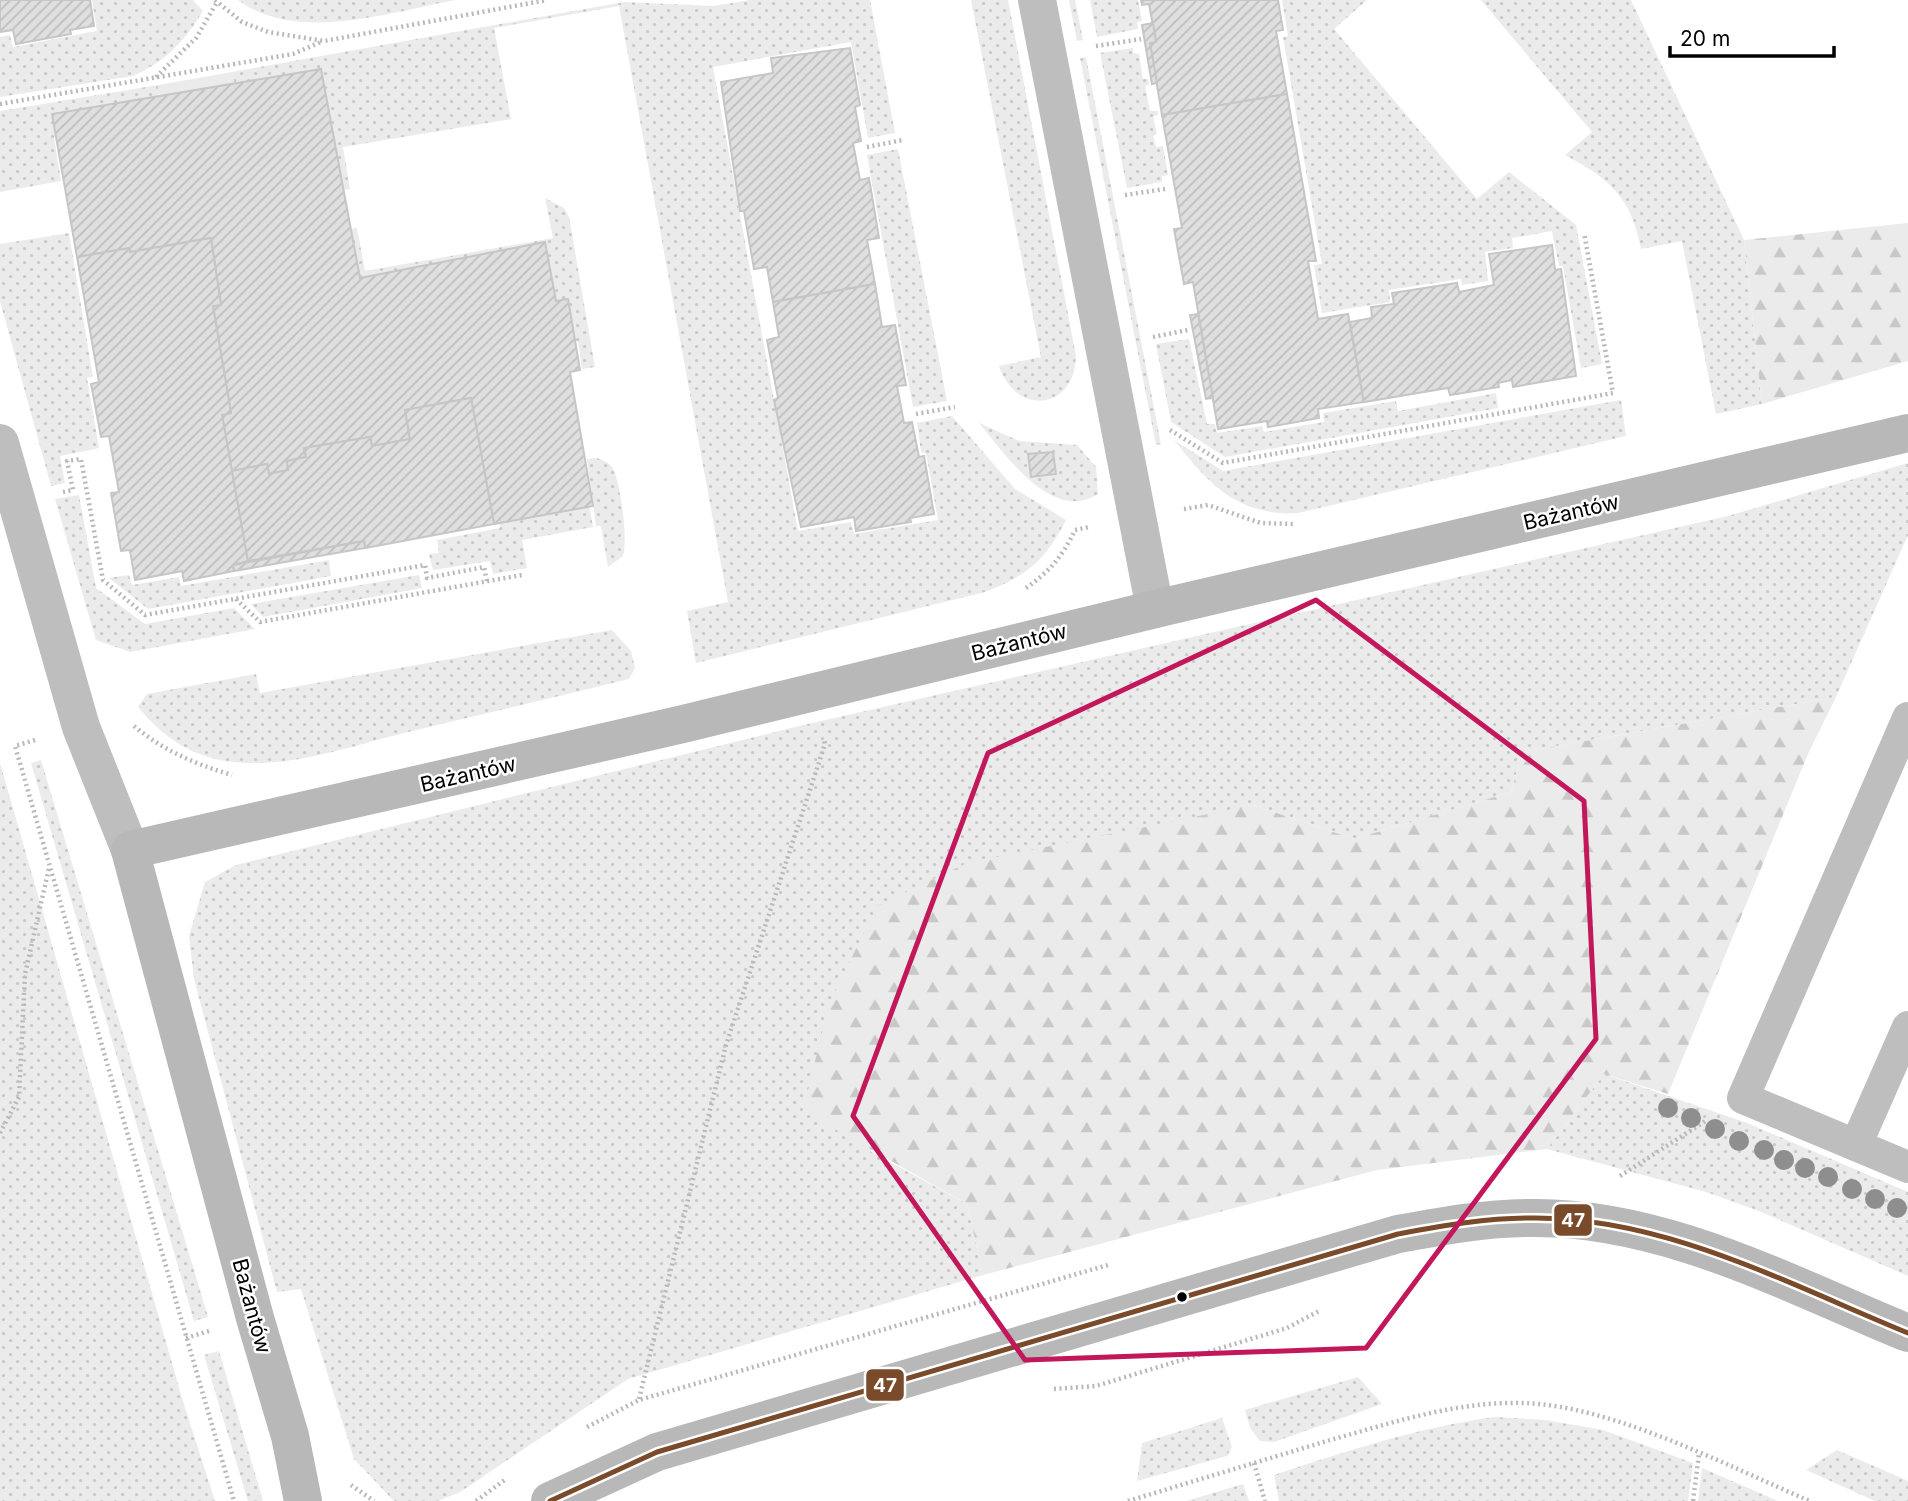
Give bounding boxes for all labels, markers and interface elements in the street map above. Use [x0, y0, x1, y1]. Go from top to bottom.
scale bar [1670, 14, 1834, 58]
text: 20 m [1680, 26, 1730, 51]
street label: Bażantów [1521, 489, 1621, 535]
street label: Bażantów [969, 618, 1069, 666]
street label: Bażantów [418, 751, 518, 797]
line badge: 47 [1553, 1203, 1593, 1237]
text: 47 [1561, 1209, 1585, 1232]
street label: Bażantów [227, 1256, 277, 1356]
unlabelled marker [1175, 1290, 1189, 1304]
line badge: 47 [865, 1368, 905, 1402]
text: 47 [873, 1374, 897, 1397]

